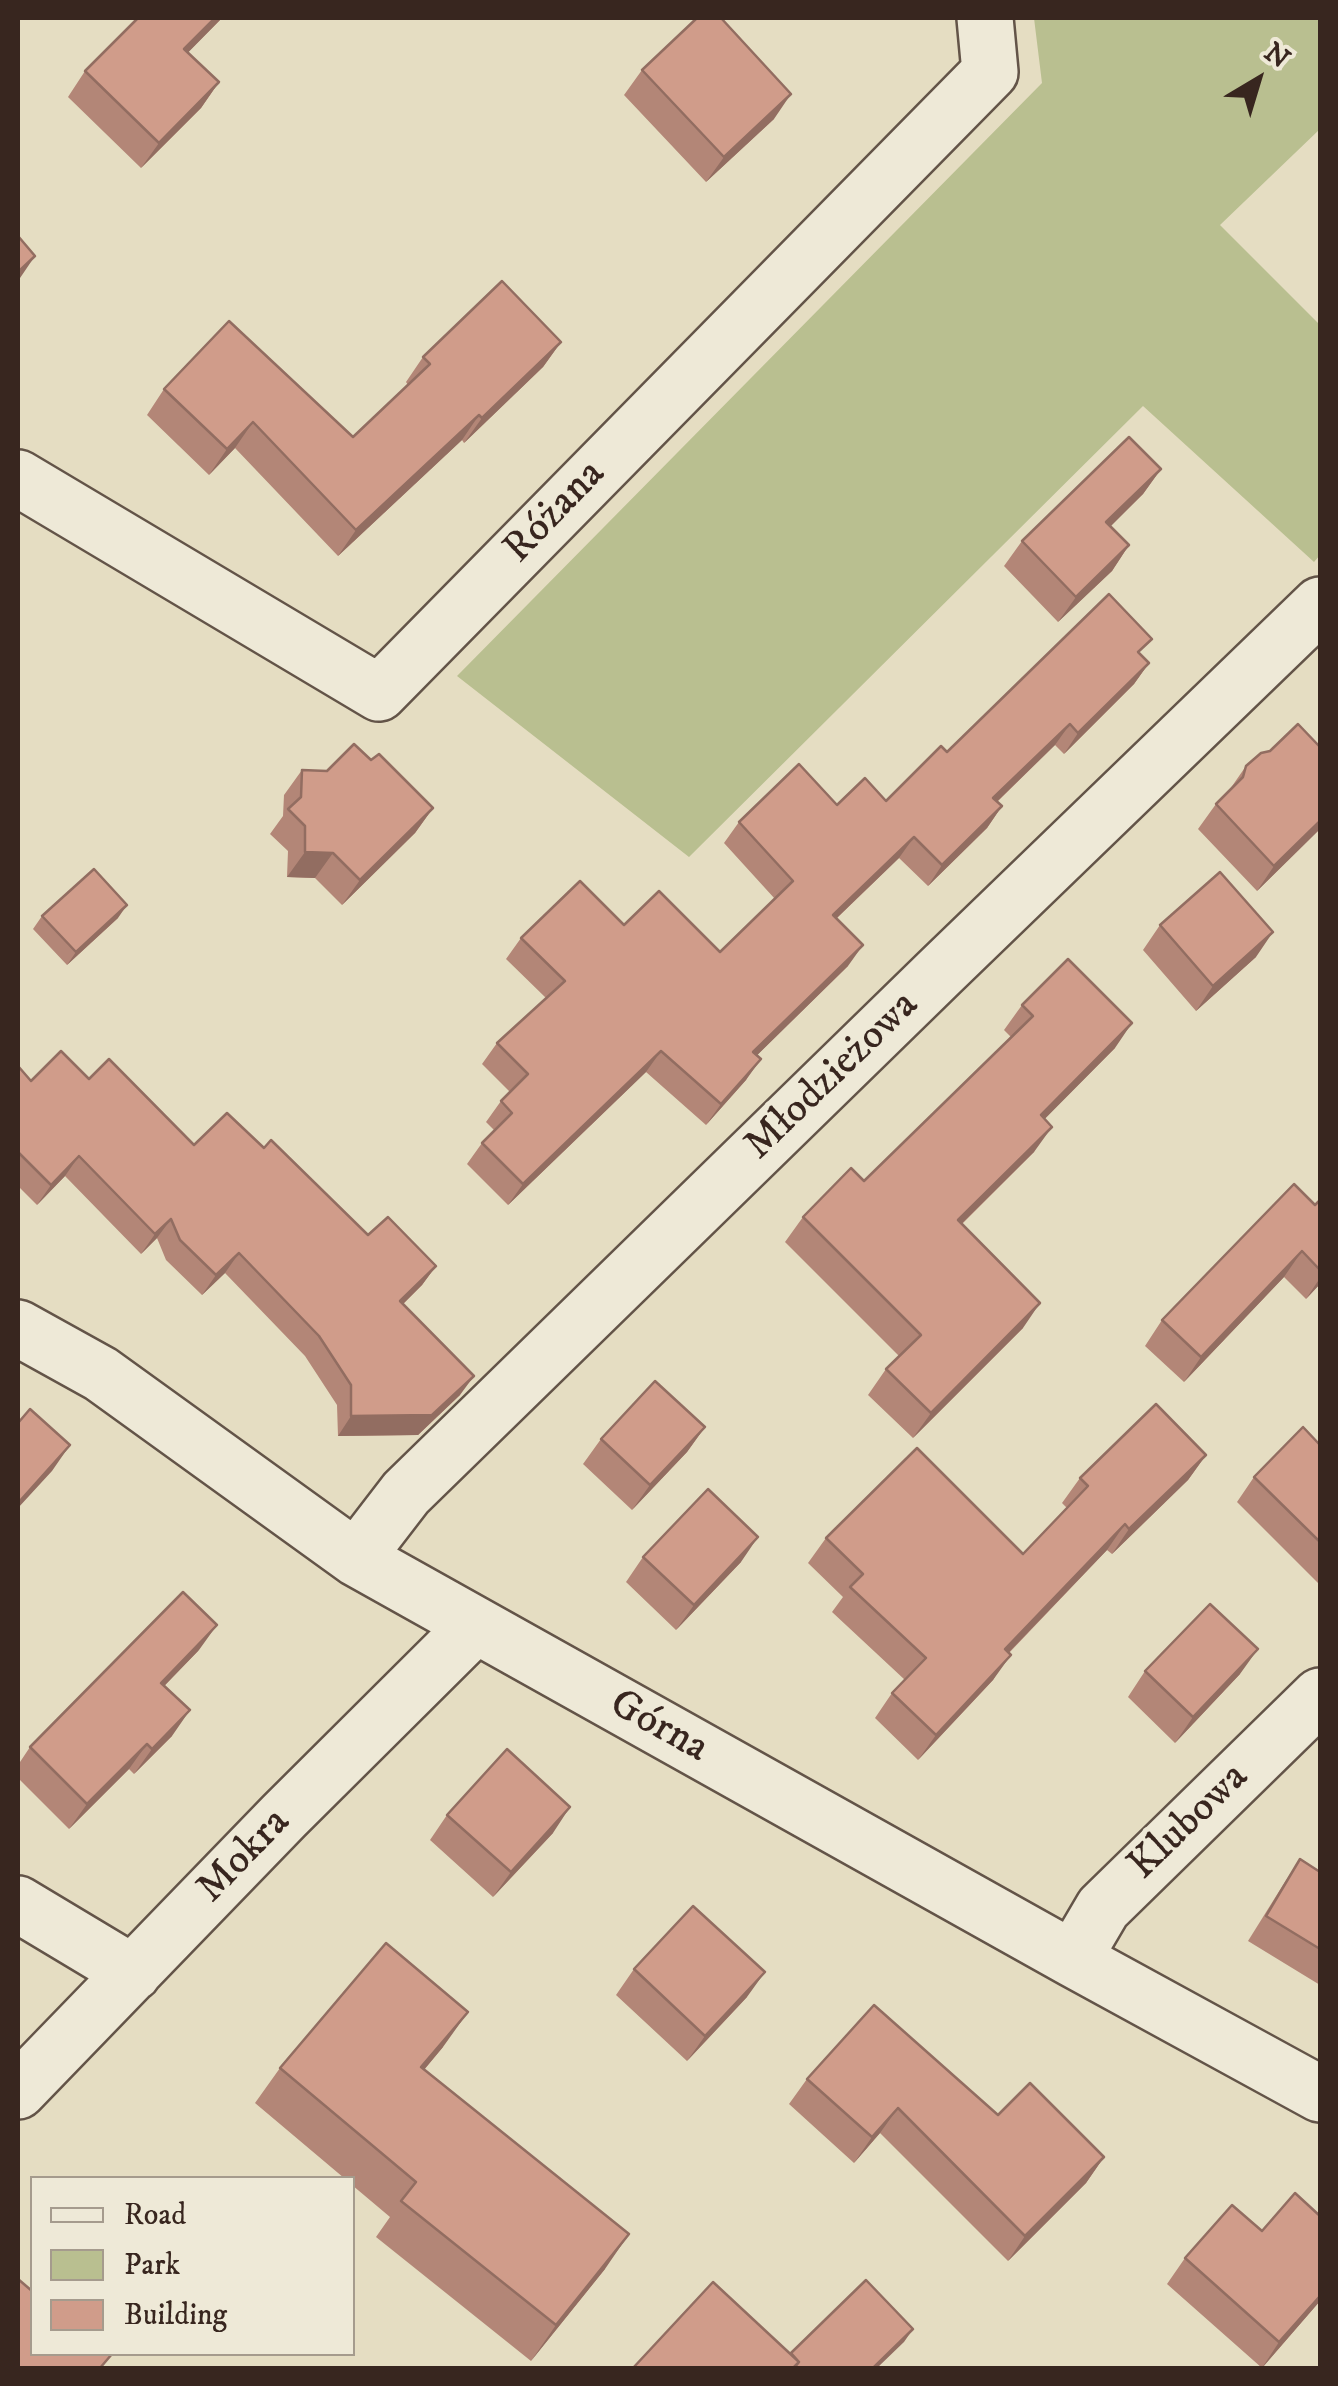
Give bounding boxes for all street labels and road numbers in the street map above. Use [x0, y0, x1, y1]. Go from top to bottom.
street label: Różana [495, 451, 617, 575]
street label: Młodzieżowa [736, 982, 930, 1172]
street label: Górna [600, 1680, 716, 1776]
street label: Klubowa [1120, 1754, 1260, 1892]
street label: Mokra [188, 1799, 302, 1915]

